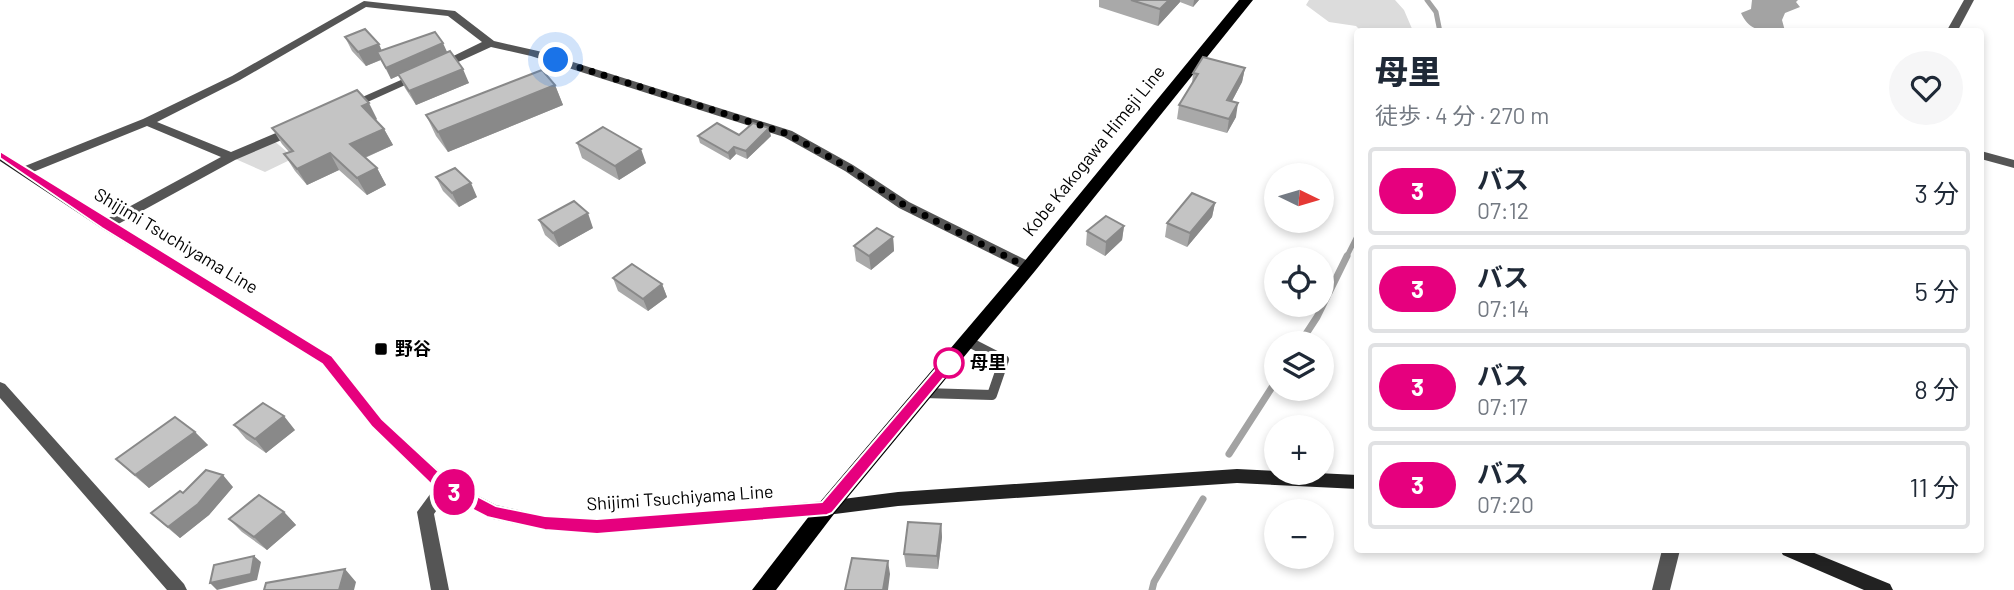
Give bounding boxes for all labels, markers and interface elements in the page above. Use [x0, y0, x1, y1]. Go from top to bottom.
your location [538, 42, 573, 77]
text: 母里 [1375, 51, 1441, 91]
button: heart [1889, 51, 1963, 125]
street label: Kobe Kakogawa Himeji Line [1017, 60, 1169, 240]
text: 徒歩 · 4 分 · 270 m [1375, 101, 1549, 129]
north arrow [1264, 163, 1334, 233]
map controls [1264, 163, 1334, 569]
text: バス [1477, 163, 1529, 194]
text: 3 [1411, 176, 1424, 205]
text: 3 分 [1914, 177, 1959, 208]
street label: Shijimi Tsuchiyama Line [91, 183, 262, 298]
text: 07:12 [1477, 196, 1529, 224]
button: locate [1264, 247, 1334, 317]
text: バス [1477, 261, 1529, 292]
text: 3 [1411, 274, 1424, 303]
text: 5 分 [1914, 275, 1959, 306]
text: 07:14 [1477, 294, 1529, 322]
button: layers [1264, 331, 1334, 401]
place label: 野谷 [395, 337, 431, 359]
marker: 野谷 [373, 341, 389, 357]
marker: 母里 [934, 348, 964, 378]
place label: 母里 [970, 351, 1006, 373]
text: バス [1477, 359, 1529, 390]
text: 3 [1411, 372, 1424, 401]
text: 8 分 [1914, 373, 1959, 404]
text: 07:17 [1477, 392, 1528, 420]
button: + [1264, 415, 1334, 485]
text: バス [1477, 457, 1529, 488]
line badge: 3 [431, 469, 477, 515]
text: 3 [1411, 470, 1424, 499]
text: 11 分 [1910, 471, 1959, 502]
text: 3 [448, 477, 460, 506]
street label: Shijimi Tsuchiyama Line [586, 480, 774, 515]
text: 07:20 [1477, 490, 1534, 518]
button: − [1264, 499, 1334, 569]

